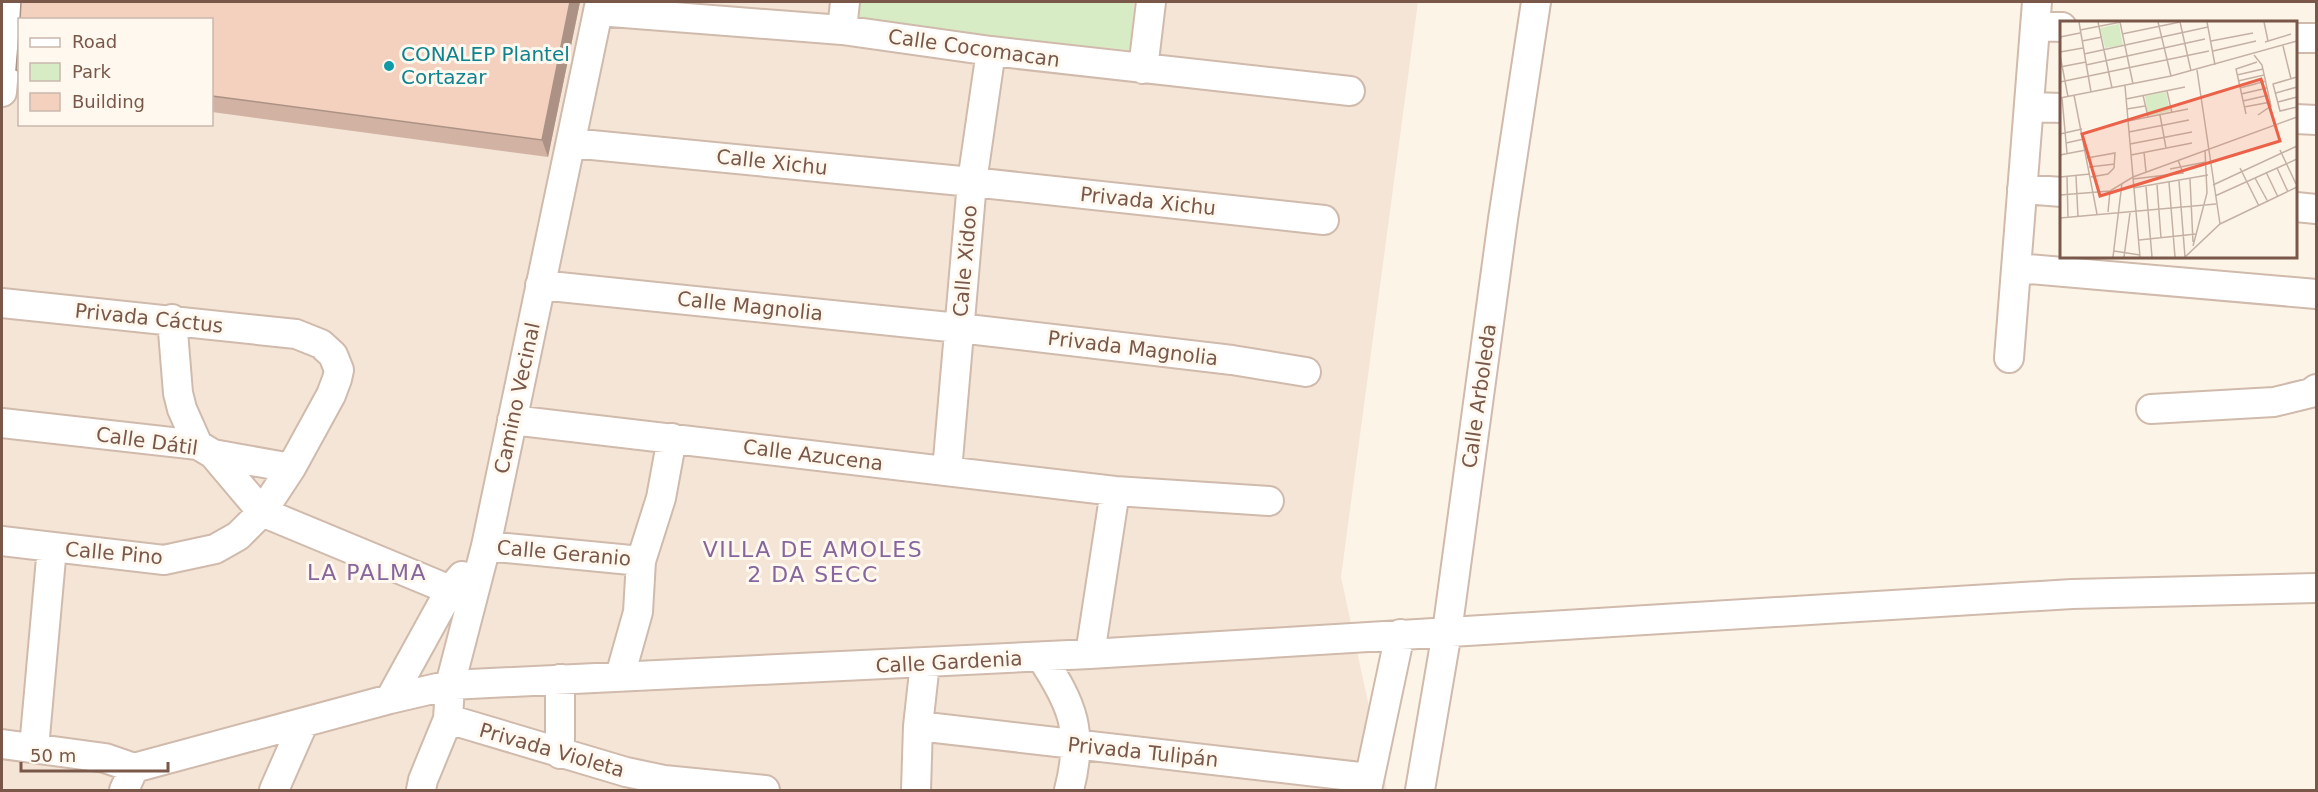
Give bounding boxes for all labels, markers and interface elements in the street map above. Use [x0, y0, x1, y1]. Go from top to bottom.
legend [18, 18, 213, 126]
inset map [2060, 21, 2297, 258]
street label: Calle Cocomacan [887, 24, 1061, 72]
text: Road [72, 31, 117, 52]
place label: CONALEP Plantel Cortazar [401, 42, 570, 89]
marker: CONALEP Plantel Cortazar [382, 59, 396, 73]
text: Park [72, 61, 111, 82]
text: Building [72, 91, 145, 112]
street label: Calle Xichu [715, 144, 829, 180]
street label: Privada Xichu [1079, 182, 1217, 220]
street label: Calle Xidoo [948, 204, 982, 318]
street label: Calle Magnolia [676, 286, 824, 326]
street label: Privada Cáctus [74, 298, 224, 338]
street label: Camino Vecinal [489, 320, 545, 476]
street label: Calle Arboleda [1457, 322, 1501, 470]
street label: Privada Magnolia [1046, 326, 1220, 370]
street label: Calle Dátil [95, 422, 199, 460]
street label: Calle Azucena [742, 434, 884, 476]
street label: Calle Geranio [496, 535, 632, 571]
street label: Calle Pino [64, 537, 164, 569]
district label: VILLA DE AMOLES 2 DA SECC [703, 537, 923, 587]
district label: LA PALMA [307, 560, 427, 585]
street label: Calle Gardenia [875, 646, 1023, 678]
street label: Privada Violeta [477, 718, 627, 782]
street label: Privada Tulipán [1066, 732, 1220, 772]
scale bar [21, 735, 168, 773]
text: 50 m [30, 745, 76, 766]

